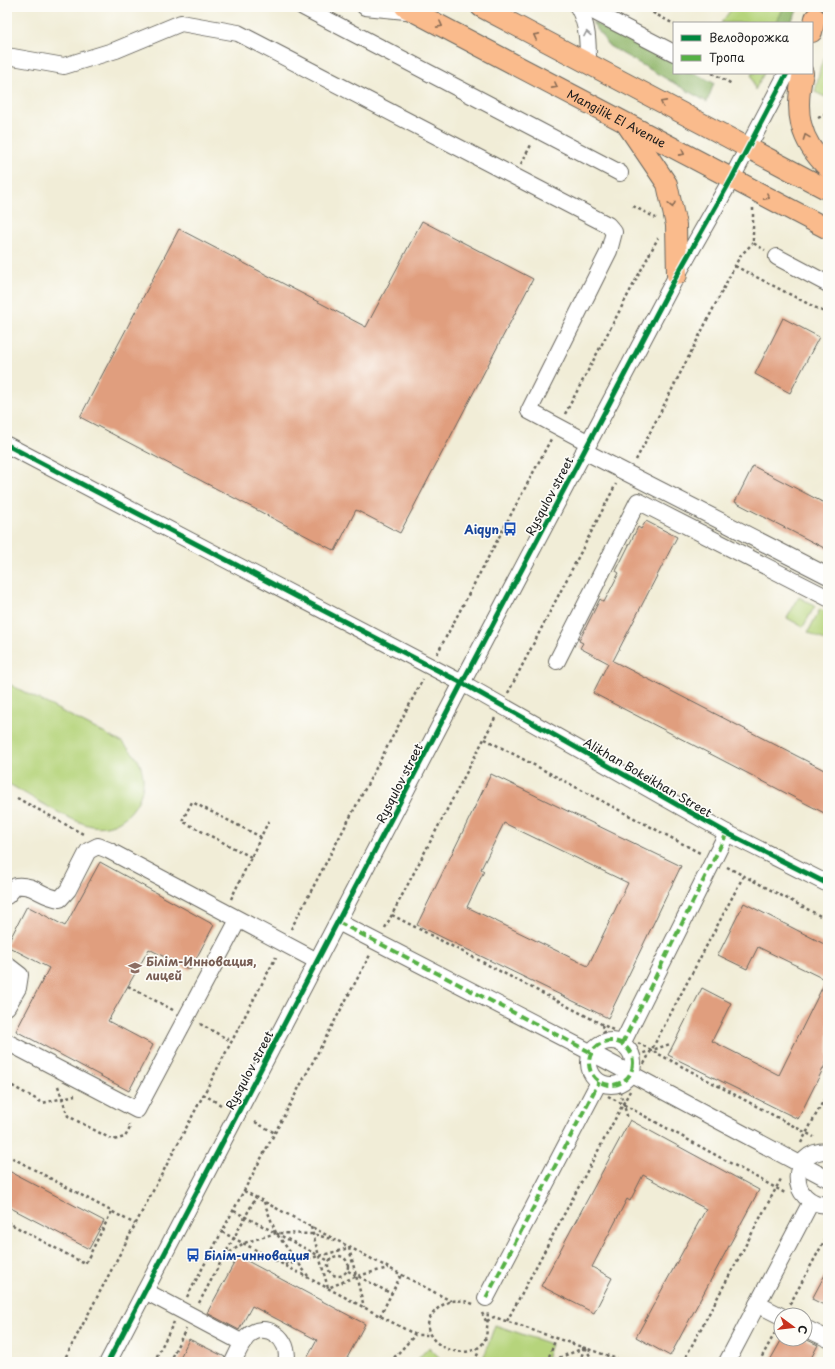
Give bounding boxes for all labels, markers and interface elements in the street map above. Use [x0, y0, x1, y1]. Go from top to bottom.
one-way arrow [436, 20, 443, 28]
legend [673, 22, 813, 74]
text: Велодорожка [709, 28, 789, 46]
one-way arrow [583, 31, 592, 37]
one-way arrow [533, 33, 540, 41]
text: Тропа [709, 48, 745, 66]
one-way arrow [551, 81, 558, 88]
street label: Mangilik El Avenue [564, 85, 670, 152]
one-way arrow [660, 100, 668, 108]
one-way arrow [802, 133, 810, 140]
one-way arrow [678, 148, 686, 155]
one-way arrow [762, 192, 770, 200]
one-way arrow [667, 202, 675, 209]
street label: Rysqulov street [521, 453, 577, 539]
place label: Aiqyn [463, 520, 499, 538]
bus stop icon: Aiqyn [502, 521, 518, 537]
street label: Alikhan Bokeikhan Street [580, 733, 716, 821]
street label: Rysqulov street [371, 740, 427, 826]
place label: Білім-Инновация, лицей [145, 952, 256, 984]
school or university icon: Білім-Инновация, лицей [127, 960, 143, 976]
street label: Rysqulov street [221, 1027, 277, 1113]
place label: Білім-инновация [204, 1246, 310, 1264]
bus stop icon: Білім-инновация [185, 1247, 201, 1263]
north arrow [773, 1307, 813, 1347]
text: С [794, 1324, 812, 1336]

